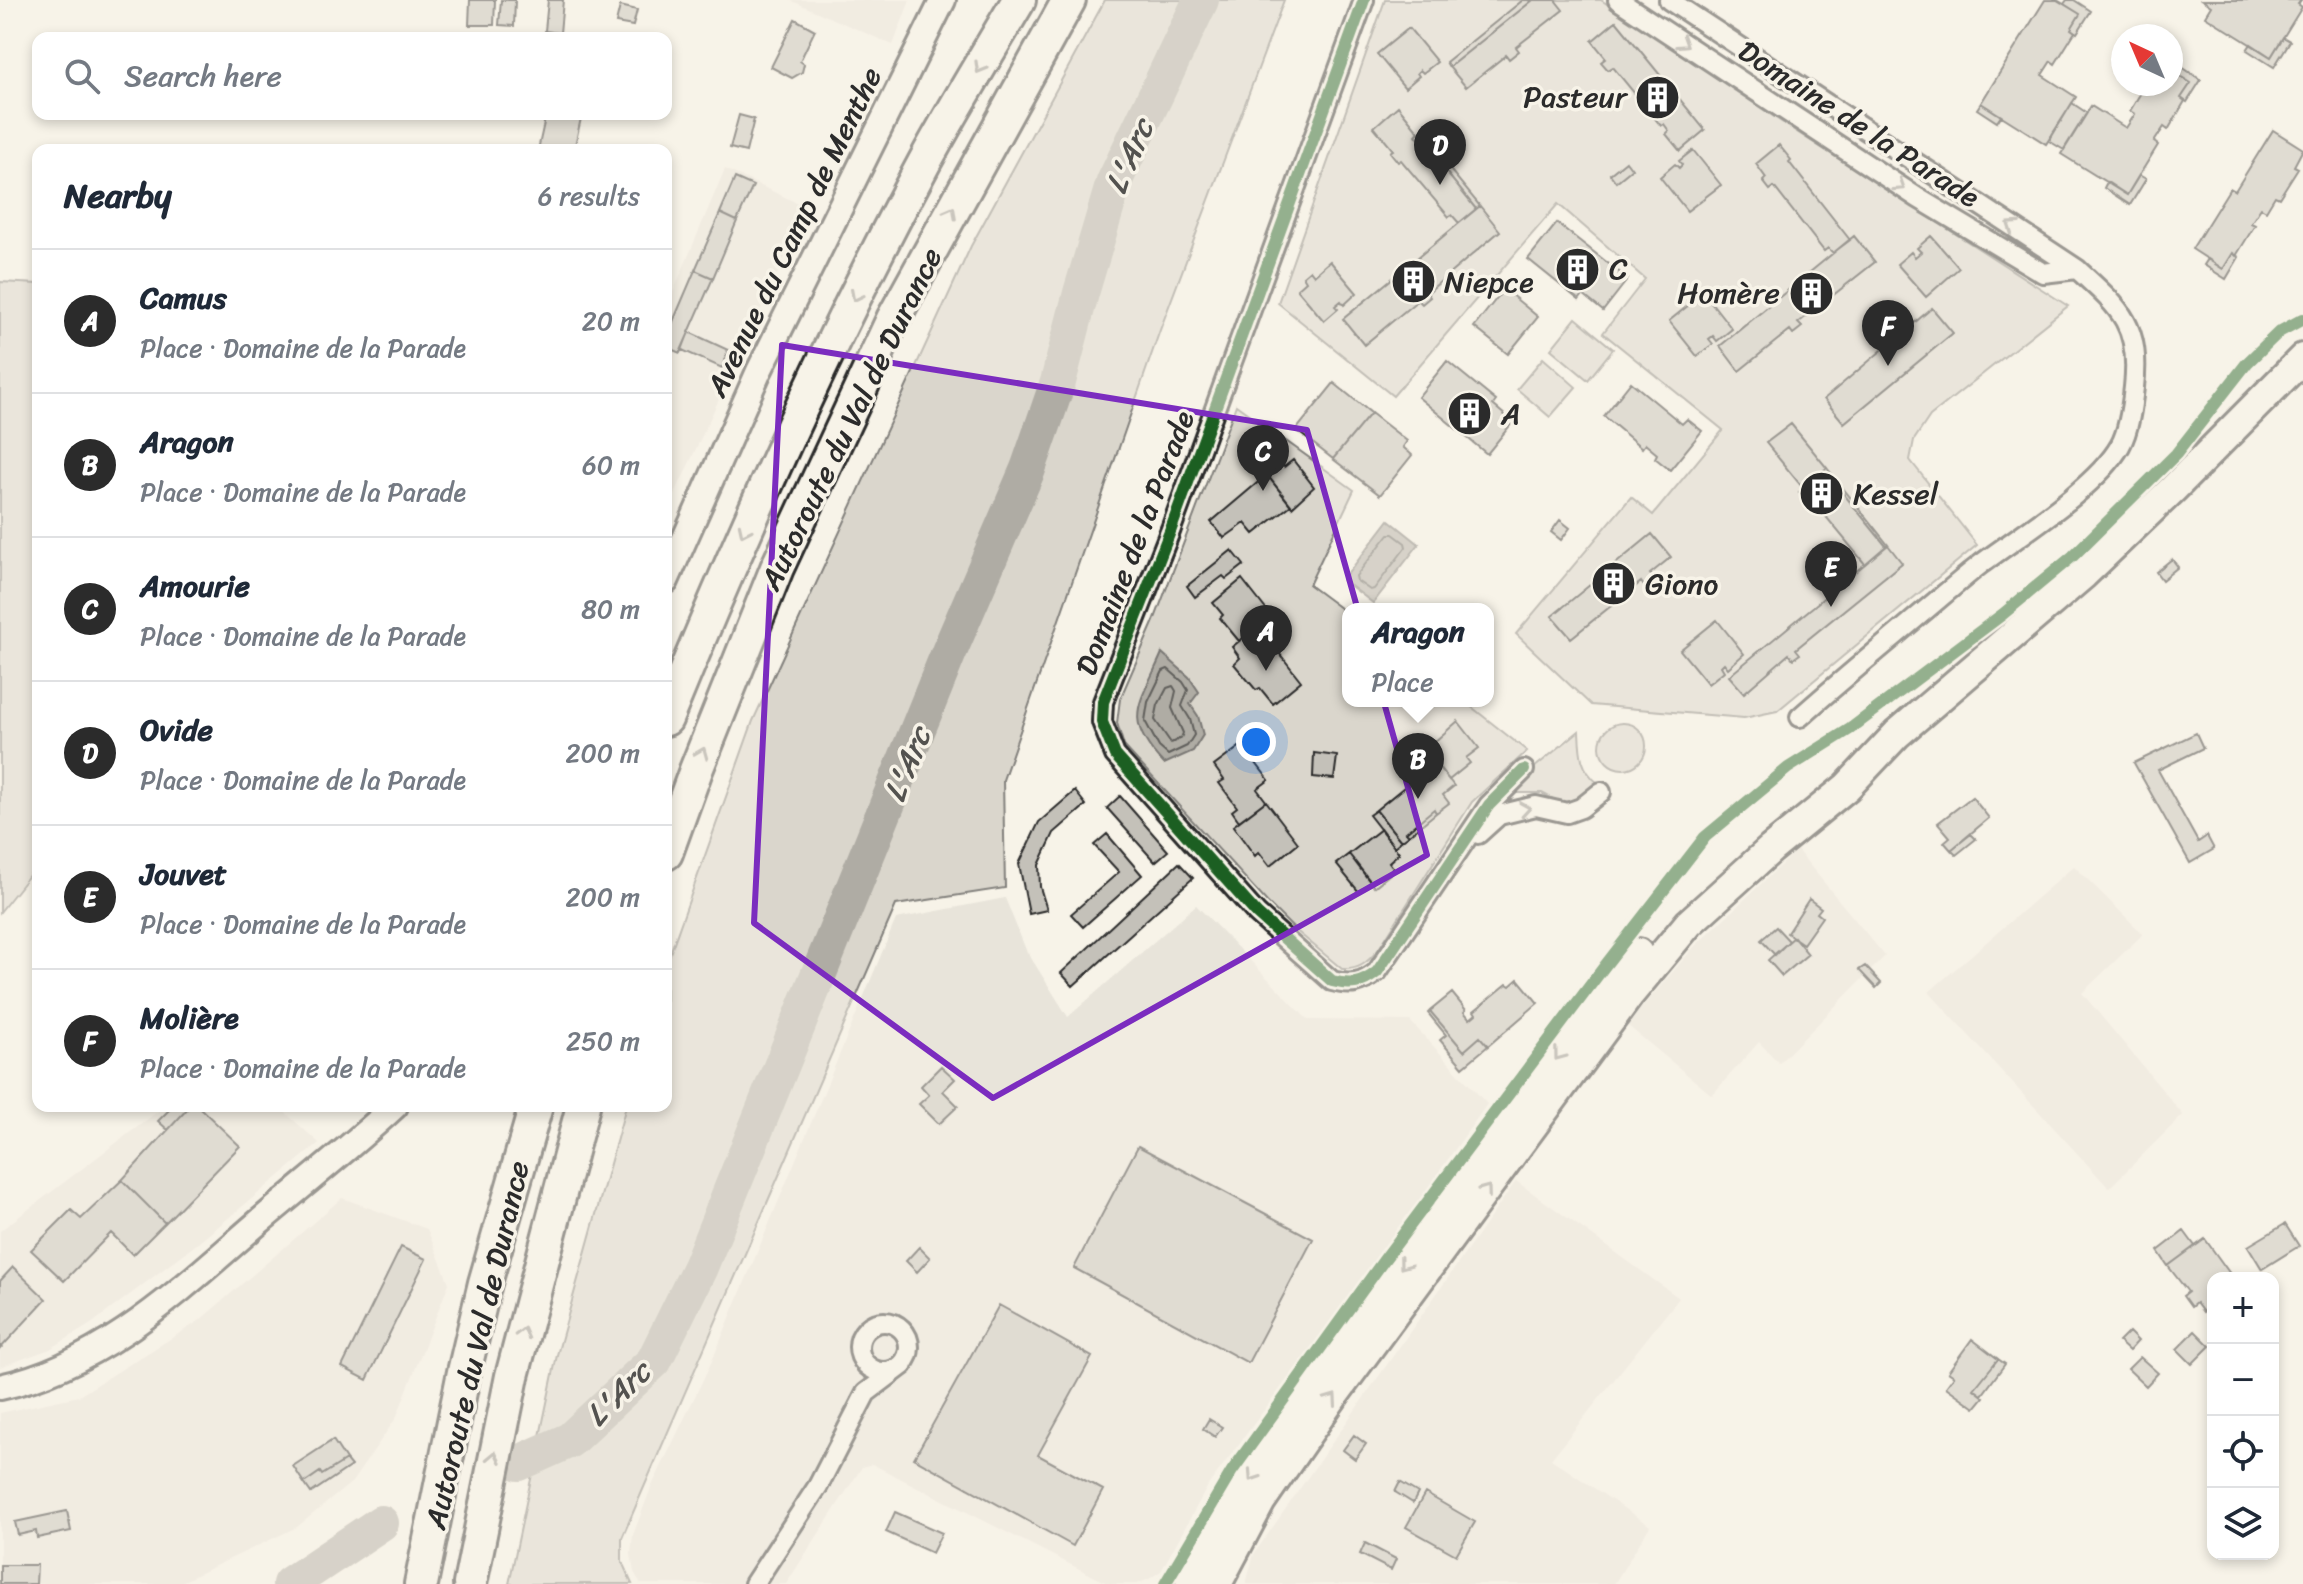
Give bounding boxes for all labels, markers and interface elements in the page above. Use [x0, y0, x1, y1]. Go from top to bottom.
north arrow [2111, 24, 2183, 96]
street label: Domaine de la Parade [1727, 25, 1991, 223]
search box [32, 32, 672, 120]
one-way arrow [1674, 33, 1689, 48]
text: Search here [124, 49, 282, 103]
icon: search [60, 54, 104, 98]
street label: Avenue du Camp de Menthe [690, 57, 898, 407]
one-way arrow [974, 59, 990, 73]
place label: Pasteur [1523, 70, 1629, 124]
building icon: Pasteur [1634, 73, 1682, 121]
water label: L'Arc [1088, 108, 1172, 203]
pin: D [1414, 119, 1466, 185]
text: Nearby [64, 166, 172, 226]
text: 6 results [538, 173, 640, 219]
one-way arrow [1891, 176, 1906, 191]
one-way arrow [942, 206, 957, 221]
one-way arrow [2006, 221, 2020, 236]
street label: Autoroute du Val de Durance [744, 238, 958, 601]
place label: C [1609, 242, 1628, 296]
building icon: C [1554, 245, 1602, 293]
place label: Niepce [1444, 255, 1534, 309]
building icon: Niepce [1389, 258, 1437, 306]
place label: Homère [1677, 266, 1780, 320]
building icon: Homère [1787, 269, 1835, 317]
text: Camus [140, 271, 227, 325]
one-way arrow [850, 288, 865, 303]
text: A [81, 298, 99, 344]
text: 20 m [582, 298, 640, 344]
pin: F [1862, 300, 1914, 366]
text: Place · Domaine de la Parade [140, 325, 466, 371]
place label: A [1500, 387, 1521, 441]
building icon: A [1446, 390, 1494, 438]
street label: Domaine de la Parade [1060, 402, 1210, 684]
text: Aragon [140, 415, 234, 469]
pin: C [1237, 425, 1289, 491]
text: B [82, 442, 98, 488]
text: 60 m [582, 442, 640, 488]
place label: Kessel [1853, 467, 1939, 521]
text: Place · Domaine de la Parade [140, 469, 466, 515]
building icon: Kessel [1798, 470, 1846, 518]
one-way arrow [738, 523, 754, 537]
pin: E [1805, 541, 1857, 607]
place label: Giono [1645, 557, 1718, 611]
text: Amourie [140, 559, 250, 613]
building icon: Giono [1590, 560, 1638, 608]
text: C [82, 586, 98, 632]
text: 80 m [581, 586, 640, 632]
popup [1342, 603, 1494, 707]
pin: A [1240, 605, 1292, 671]
text: Aragon [1371, 605, 1465, 659]
text: Place · Domaine de la Parade [140, 613, 466, 659]
text: Place [1371, 659, 1434, 705]
text: Ovide [140, 703, 213, 757]
water label: L'Arc [867, 716, 949, 811]
your location [1236, 722, 1276, 762]
text: D [82, 730, 98, 776]
text: 200 m [565, 730, 640, 776]
pin: B [1392, 733, 1444, 799]
one-way arrow [693, 747, 709, 761]
text: Place · Domaine de la Parade [140, 757, 466, 803]
one-way arrow [1519, 801, 1532, 818]
text: Jouvet [140, 847, 227, 901]
text: E [83, 874, 97, 920]
text: 200 m [565, 874, 640, 920]
text: Place · Domaine de la Parade [140, 901, 466, 947]
text: Molière [140, 991, 239, 1045]
text: F [83, 1018, 97, 1064]
text: 250 m [566, 1018, 640, 1064]
text: Place · Domaine de la Parade [140, 1045, 466, 1091]
one-way arrow [1555, 1047, 1569, 1061]
street label: Autoroute du Val de Durance [408, 1156, 546, 1535]
one-way arrow [1476, 1184, 1491, 1199]
one-way arrow [1400, 1255, 1414, 1270]
map controls [2207, 1272, 2279, 1560]
button: + [2207, 1272, 2279, 1344]
one-way arrow [513, 1326, 530, 1340]
button: − [2207, 1344, 2279, 1416]
water label: L'Arc [571, 1345, 667, 1441]
one-way arrow [1322, 1394, 1337, 1408]
button: locate [2207, 1416, 2279, 1488]
one-way arrow [485, 1451, 502, 1464]
one-way arrow [1248, 1467, 1263, 1482]
button: layers [2207, 1488, 2279, 1560]

